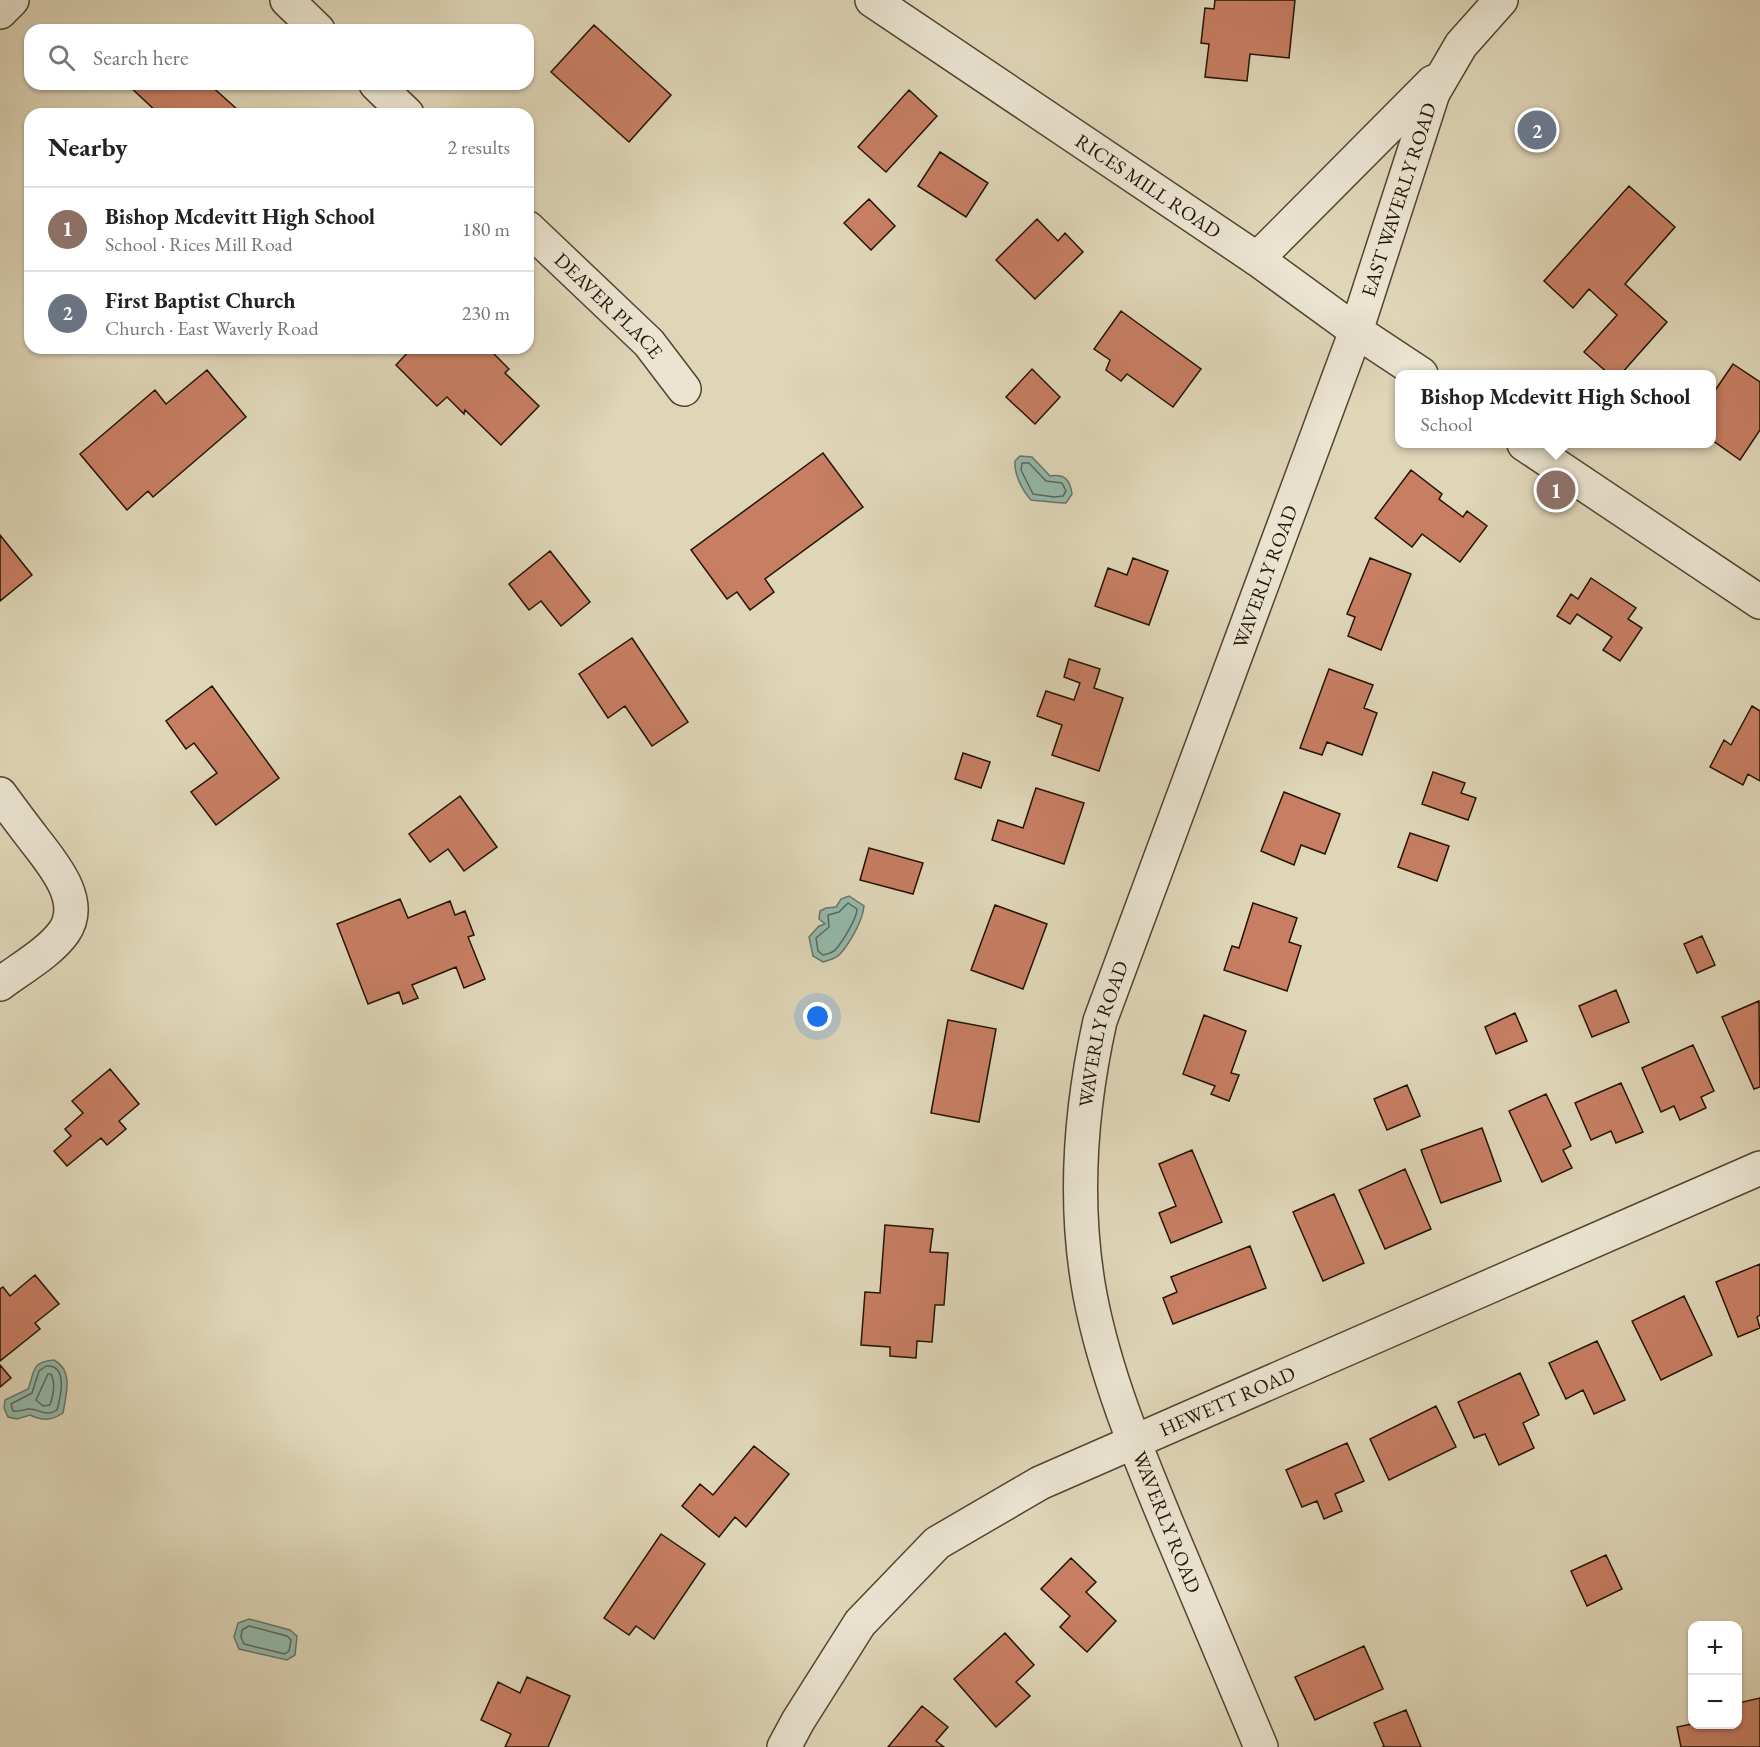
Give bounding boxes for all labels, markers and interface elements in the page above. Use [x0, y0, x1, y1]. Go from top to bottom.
search box [24, 24, 534, 90]
icon: search [45, 41, 78, 74]
text: Search here [93, 43, 188, 72]
street label: EAST WAVERLY ROAD [1355, 99, 1442, 300]
pin: 2 [1518, 108, 1556, 152]
street label: RICES MILL ROAD [1071, 128, 1226, 244]
text: Nearby [48, 130, 128, 164]
text: 2 results [447, 134, 510, 160]
text: Bishop Mcdevitt High School [105, 202, 375, 231]
text: 1 [62, 216, 73, 242]
text: 180 m [462, 216, 510, 242]
text: School · Rices Mill Road [105, 231, 293, 257]
street label: DEAVER PLACE [549, 247, 669, 364]
text: First Baptist Church [105, 286, 295, 315]
text: 2 [62, 300, 73, 326]
text: 230 m [462, 300, 510, 326]
text: Church · East Waverly Road [105, 315, 319, 341]
popup [1395, 370, 1716, 448]
text: Bishop Mcdevitt High School [1420, 382, 1691, 411]
text: School [1420, 411, 1472, 437]
pin: 1 [1536, 468, 1576, 512]
street label: WAVERLY ROAD [1226, 501, 1303, 652]
street label: WAVERLY ROAD [1072, 957, 1134, 1109]
your location [803, 1002, 832, 1031]
street label: HEWETT ROAD [1155, 1360, 1299, 1442]
street label: WAVERLY ROAD [1127, 1447, 1207, 1597]
map controls [1688, 1621, 1742, 1729]
button: + [1688, 1621, 1742, 1675]
button: − [1688, 1675, 1742, 1729]

